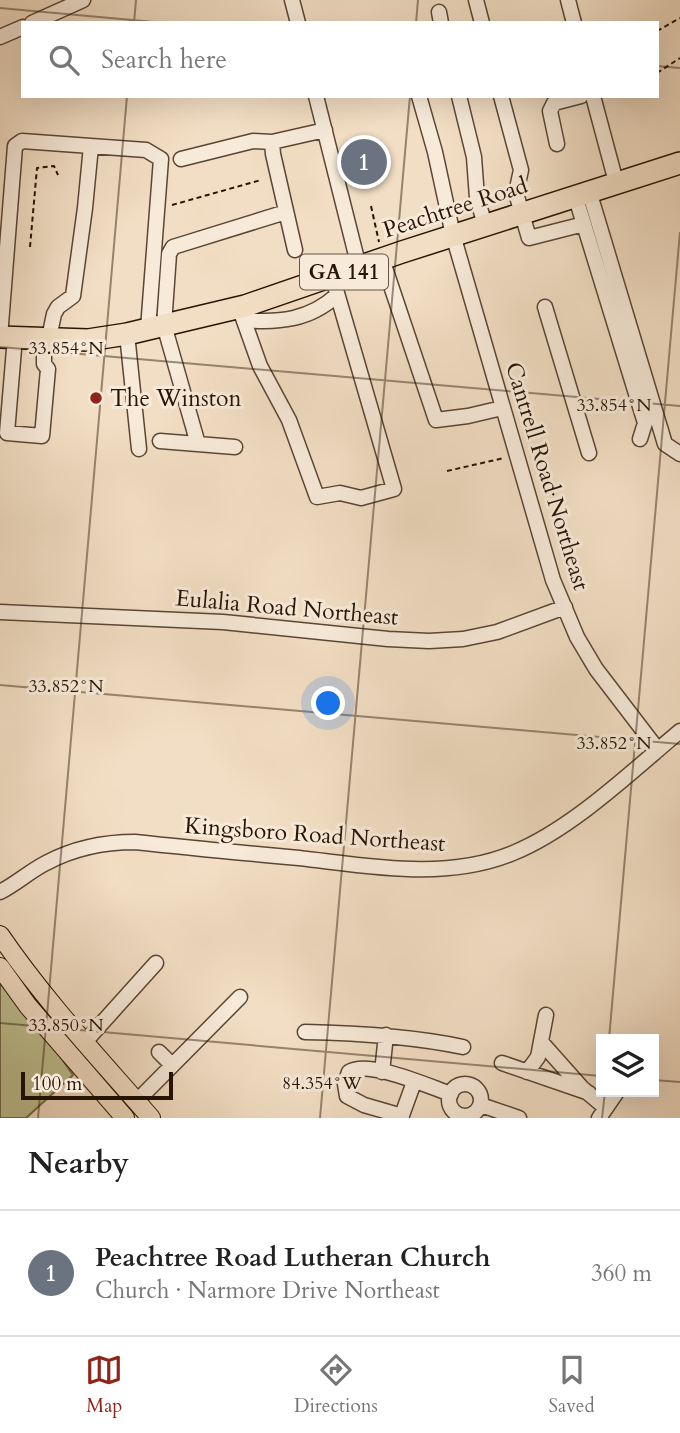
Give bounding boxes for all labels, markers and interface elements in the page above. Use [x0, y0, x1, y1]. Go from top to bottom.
search box [21, 21, 659, 98]
icon: search [45, 41, 83, 79]
text: Search here [101, 42, 227, 77]
pin: 1 [341, 136, 387, 188]
street label: Peachtree Road [379, 169, 532, 245]
road number: GA 141 [300, 254, 388, 290]
text: 33.854°N [28, 336, 104, 361]
street label: Cantrell Road Northeast [498, 358, 597, 594]
place label: The Winston [110, 383, 242, 414]
marker: The Winston [88, 390, 104, 406]
text: 33.854°N [576, 393, 652, 418]
street label: Eulalia Road Northeast [174, 582, 400, 633]
text: 33.852°N [28, 674, 104, 699]
your location [311, 686, 345, 720]
text: 33.852°N [576, 731, 652, 756]
street label: Kingsboro Road Northeast [183, 810, 446, 859]
text: 33.850°N [28, 1013, 104, 1038]
map controls [596, 1034, 659, 1097]
button: layers [596, 1034, 659, 1097]
scale bar [21, 1069, 173, 1101]
text: 100 m [32, 1071, 82, 1097]
text: 84.354°W [282, 1071, 362, 1096]
text: Nearby [28, 1143, 129, 1184]
text: Peachtree Road Lutheran Church [95, 1240, 490, 1275]
text: 1 [45, 1258, 57, 1289]
text: 360 m [591, 1258, 652, 1289]
text: Church · Narmore Drive Northeast [95, 1275, 440, 1306]
tab: Map [85, 1351, 123, 1419]
tab: Directions [294, 1351, 378, 1419]
tab: Saved [549, 1351, 595, 1419]

